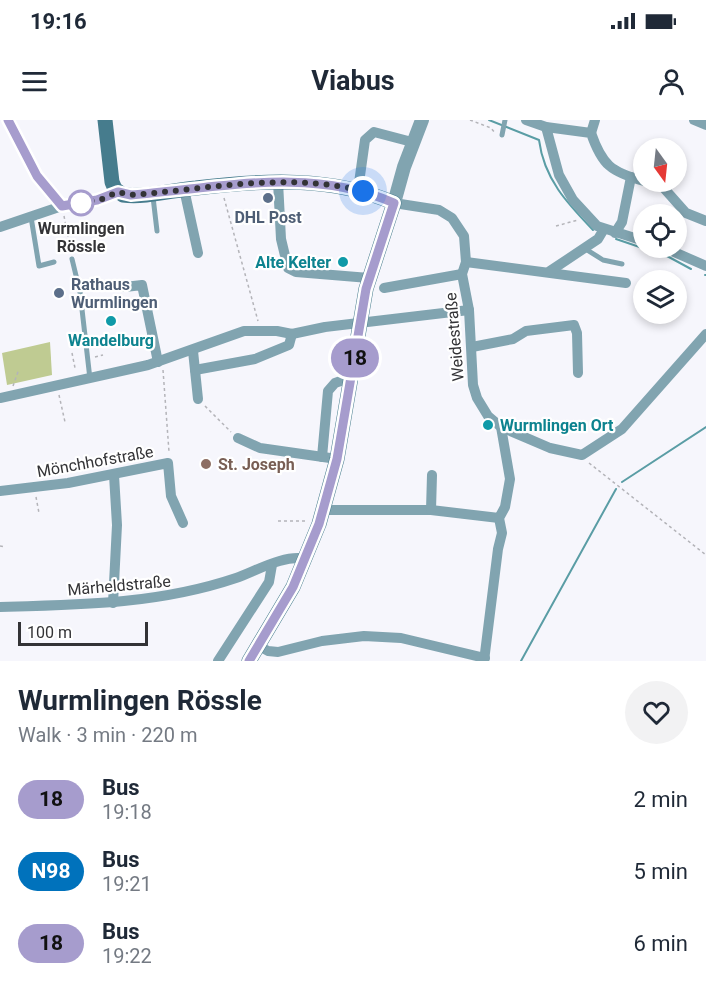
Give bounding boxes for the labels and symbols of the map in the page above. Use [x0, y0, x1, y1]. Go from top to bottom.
north arrow [633, 138, 687, 192]
your location [348, 176, 378, 206]
marker: Wurmlingen Rössle [68, 190, 94, 216]
marker: DHL Post [261, 191, 275, 205]
place label: DHL Post [234, 208, 302, 227]
place label: Wurmlingen Rössle [38, 219, 124, 256]
place label: Alte Kelter [255, 253, 331, 272]
marker: Alte Kelter [336, 255, 350, 269]
place label: Rathaus Wurmlingen [71, 275, 158, 312]
marker: Rathaus Wurmlingen [52, 286, 66, 300]
street label: Weidestraße [441, 292, 468, 382]
marker: Wandelburg [104, 314, 118, 328]
place label: Wandelburg [68, 331, 154, 350]
line badge: 18 [328, 338, 382, 378]
place label: Wurmlingen Ort [500, 416, 614, 435]
marker: Wurmlingen Ort [481, 418, 495, 432]
street label: Mönchhofstraße [35, 442, 155, 481]
place label: St. Joseph [218, 455, 295, 474]
marker: St. Joseph [199, 457, 213, 471]
street label: Märheldstraße [67, 572, 171, 599]
scale bar [18, 619, 148, 646]

